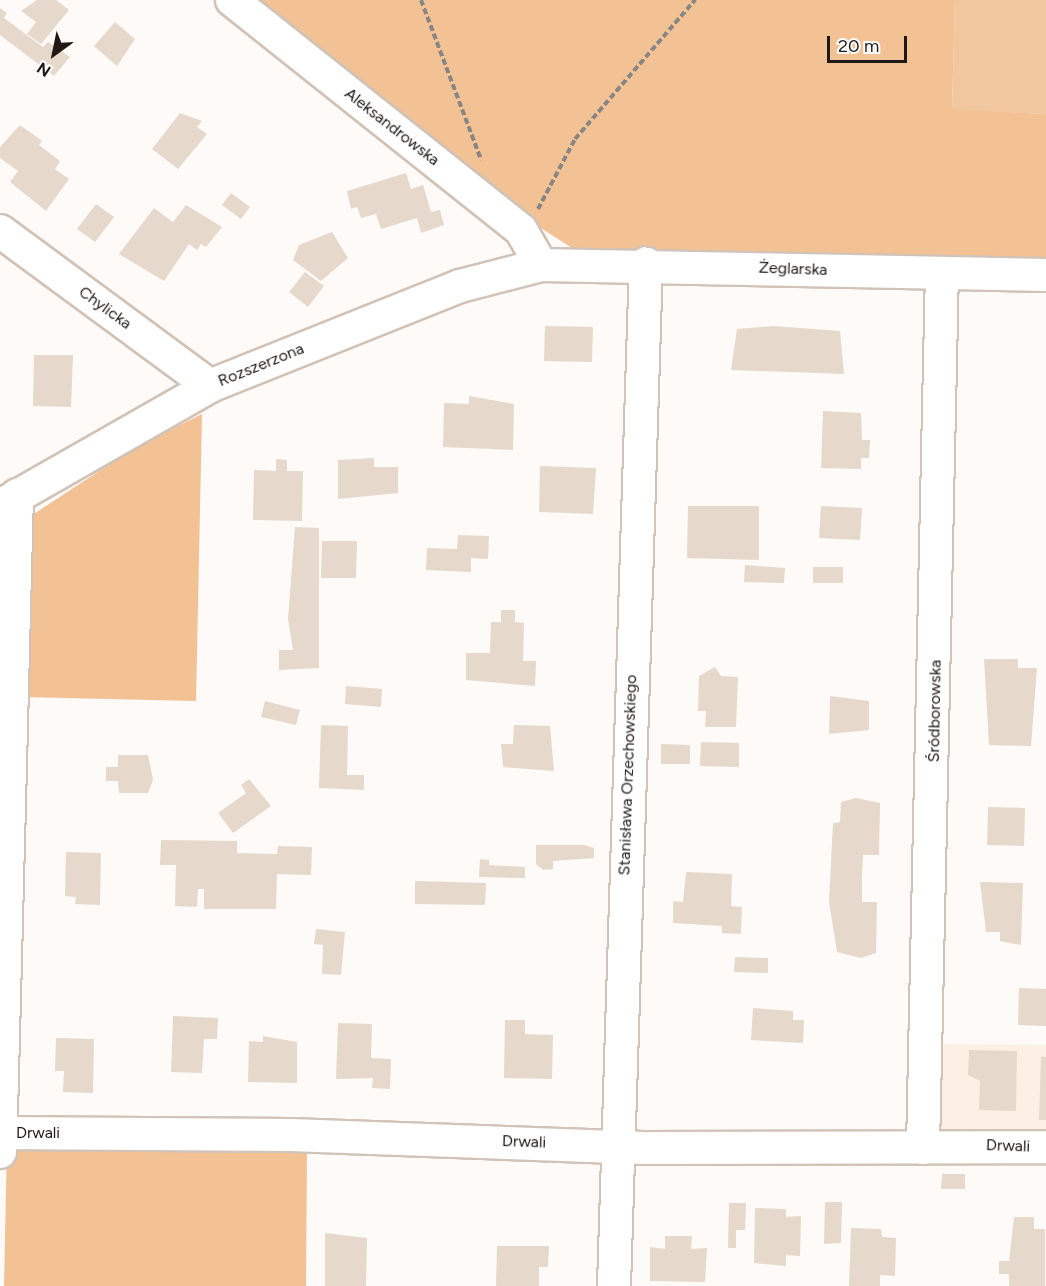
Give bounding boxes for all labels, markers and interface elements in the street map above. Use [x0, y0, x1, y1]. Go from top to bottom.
north arrow [24, 24, 84, 84]
scale bar [830, 24, 910, 62]
text: 20 m [838, 35, 879, 57]
text: N [34, 58, 54, 81]
street label: Aleksandrowska [341, 84, 443, 170]
street label: Żeglarska [758, 258, 828, 280]
street label: Chylicka [75, 282, 135, 334]
street label: Rozszerzona [215, 339, 307, 391]
street label: Śródborowska [925, 659, 945, 763]
street label: Stanisława Orzechowskiego [615, 674, 641, 876]
street label: Drwali [16, 1123, 60, 1143]
street label: Drwali [502, 1132, 546, 1152]
street label: Drwali [986, 1136, 1030, 1156]

